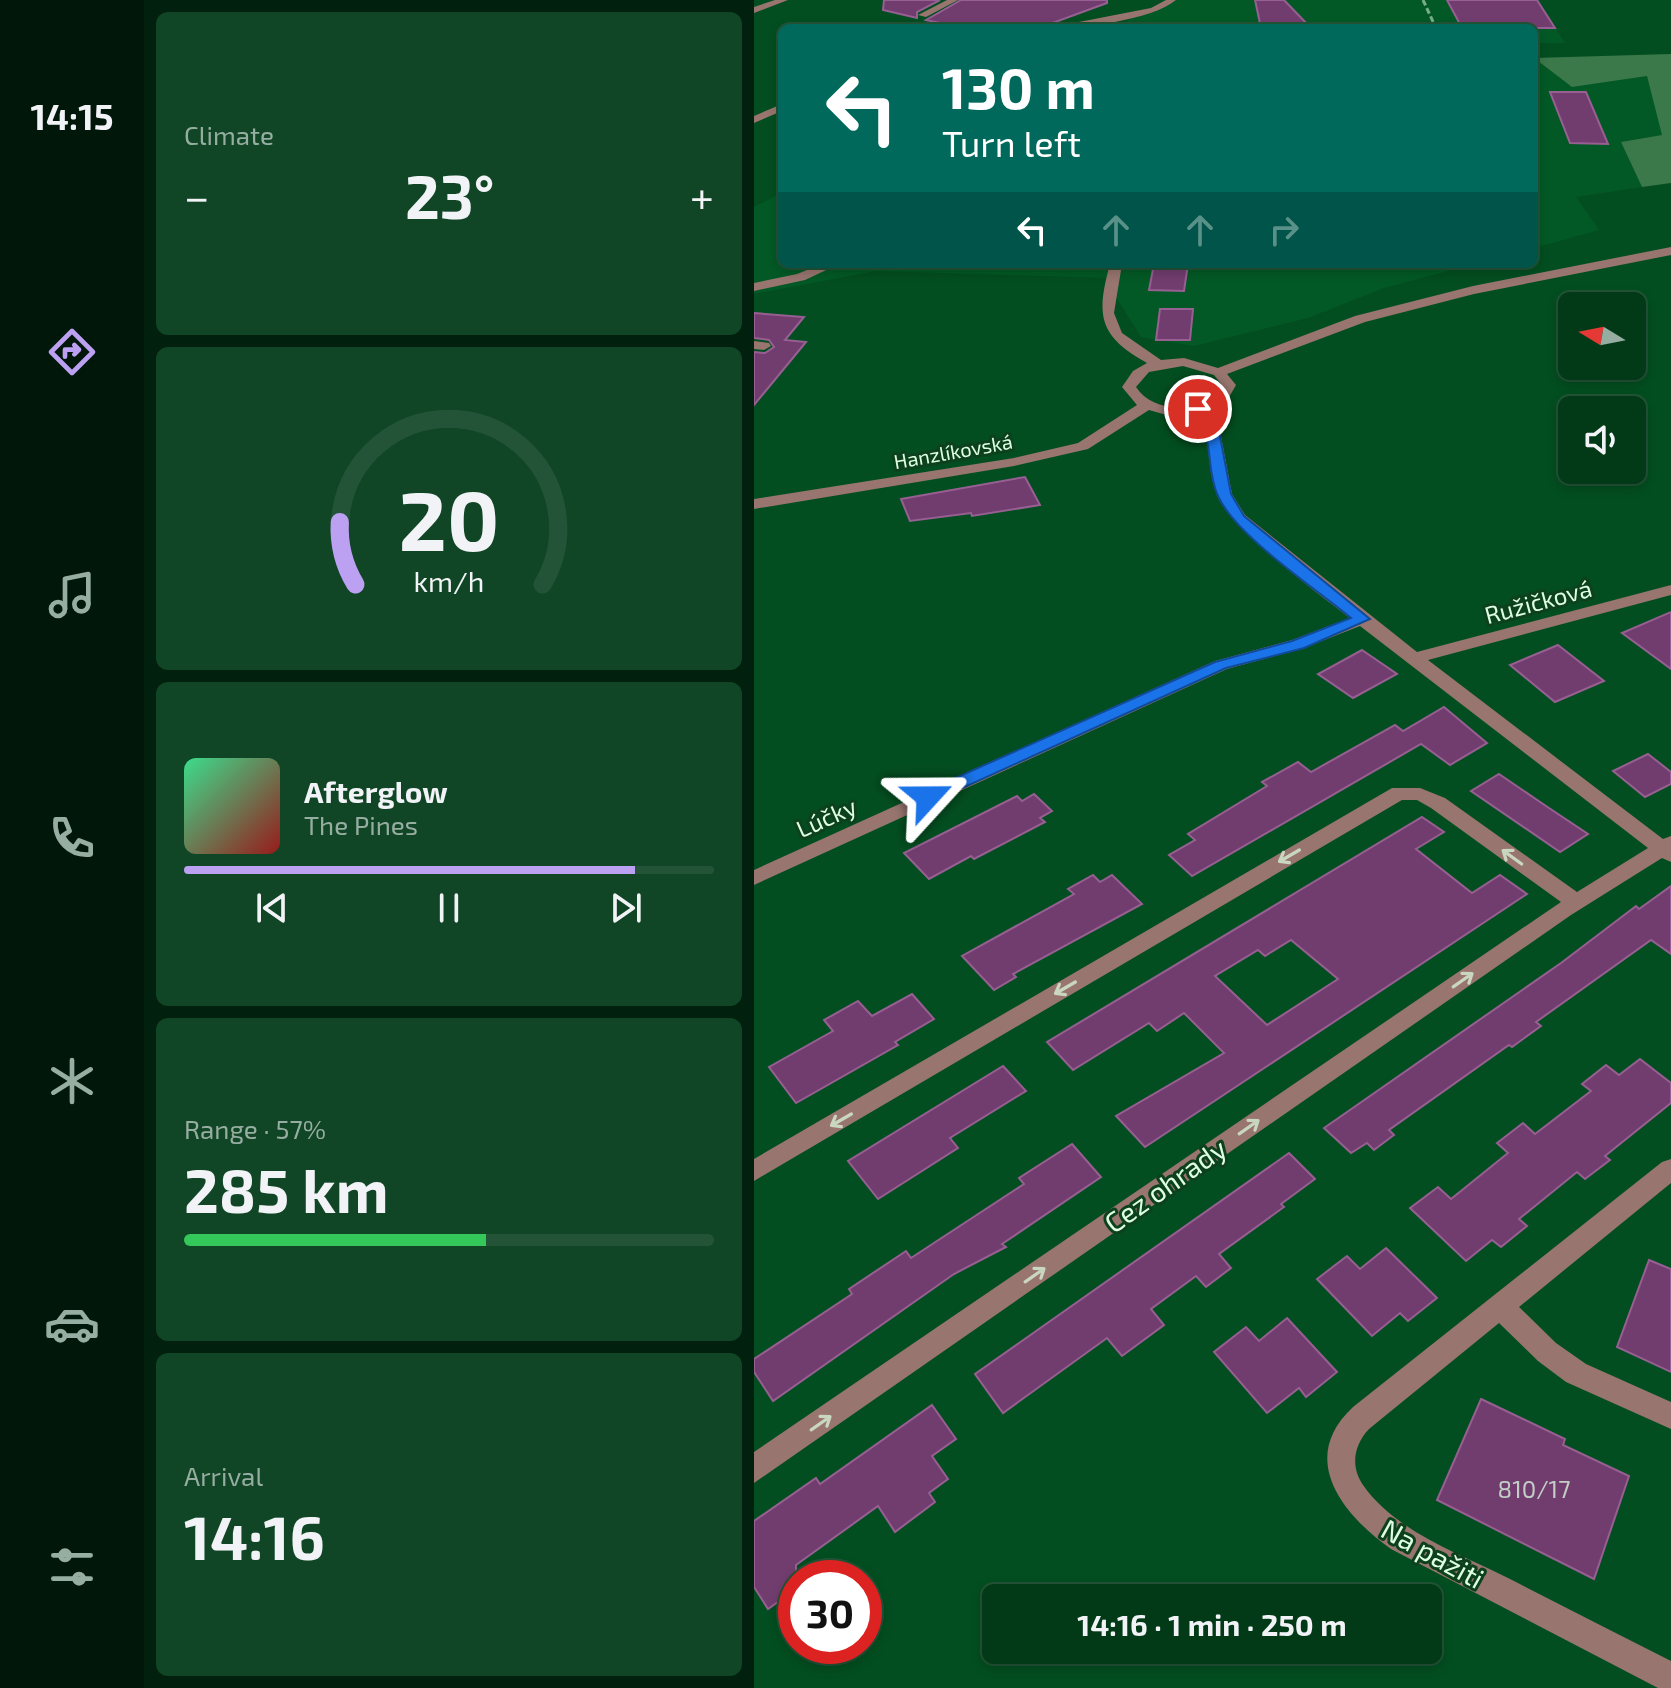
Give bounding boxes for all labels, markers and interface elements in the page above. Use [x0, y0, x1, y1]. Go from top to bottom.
text: 130 m [942, 53, 1095, 120]
icon: left [810, 56, 914, 160]
text: 14:15 [30, 94, 114, 137]
text: Climate [184, 119, 274, 150]
text: Turn left [942, 121, 1081, 164]
text: 23° [405, 159, 495, 231]
text: − [184, 169, 210, 222]
text: + [690, 169, 714, 222]
icon: left [1010, 208, 1054, 252]
icon: ahead [1094, 208, 1138, 252]
icon: ahead [1178, 208, 1222, 252]
icon: right [1262, 208, 1306, 252]
north arrow [1558, 292, 1646, 380]
map controls [1558, 292, 1646, 484]
icon: directions [44, 324, 100, 380]
pin [1164, 375, 1232, 443]
icon: arrive [1176, 387, 1220, 431]
button: sound [1558, 396, 1646, 484]
street label: Hanzlíkovská [892, 429, 1014, 473]
text: 20 [399, 467, 499, 567]
text: km/h [414, 563, 484, 598]
icon: music [44, 567, 100, 623]
street label: Ružičková [1481, 573, 1595, 629]
position arrow [886, 755, 970, 839]
text: Afterglow [304, 773, 448, 809]
street label: Lúčky [791, 791, 861, 843]
text: The Pines [304, 809, 418, 840]
icon: phone [44, 810, 100, 866]
one-way arrow [1278, 849, 1301, 865]
one-way arrow [1502, 849, 1524, 865]
icon: previous [250, 886, 294, 930]
icon: pause [427, 886, 471, 930]
icon: next [604, 886, 648, 930]
one-way arrow [1451, 972, 1473, 988]
one-way arrow [1054, 980, 1077, 996]
icon: climate [44, 1053, 100, 1109]
one-way arrow [830, 1112, 853, 1128]
text: Range · 57% [184, 1113, 326, 1144]
one-way arrow [1237, 1119, 1259, 1135]
street label: Cez ohrady [1097, 1130, 1233, 1239]
text: 285 km [184, 1153, 389, 1225]
one-way arrow [1023, 1267, 1045, 1283]
icon: car [44, 1296, 100, 1352]
one-way arrow [809, 1415, 831, 1431]
text: Arrival [184, 1460, 263, 1491]
house number: 810/17 [1498, 1474, 1570, 1503]
text: 14:16 [184, 1500, 325, 1572]
street label: Na pažiti [1376, 1511, 1490, 1595]
icon: filters [44, 1539, 100, 1595]
speed limit sign: 30 [778, 1560, 882, 1664]
text: 14:16 · 1 min · 250 m [1077, 1606, 1347, 1642]

